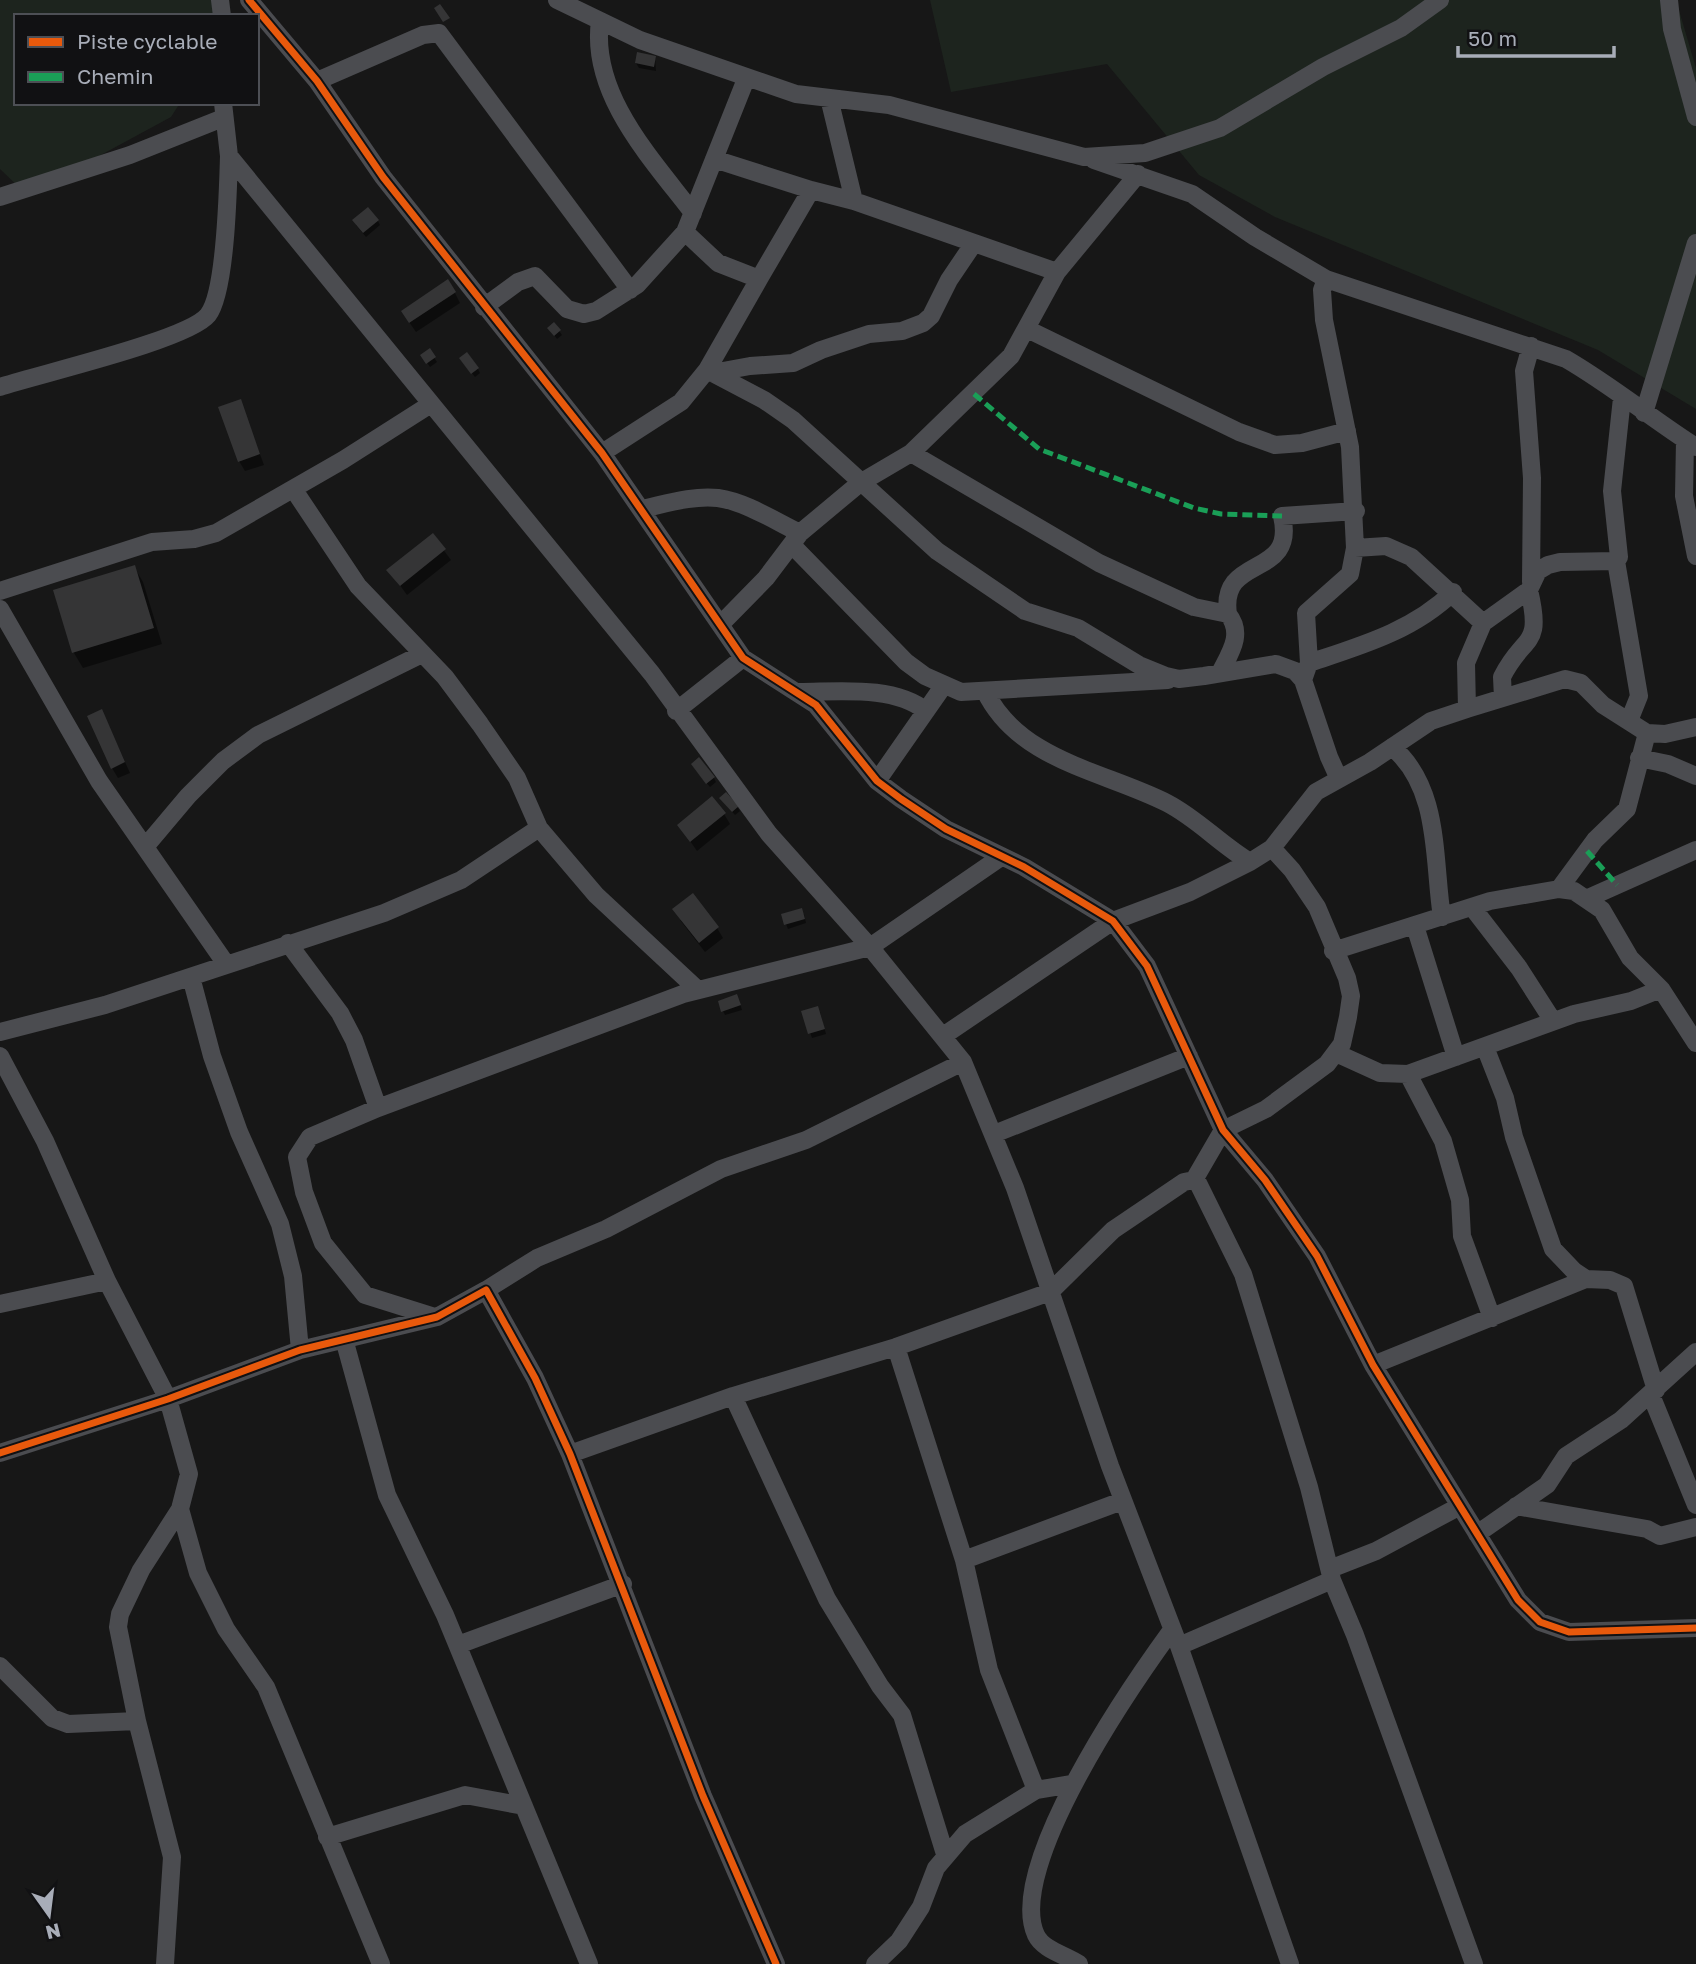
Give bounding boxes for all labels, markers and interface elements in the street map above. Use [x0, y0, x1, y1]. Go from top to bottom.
legend [14, 14, 259, 105]
scale bar [1458, 14, 1614, 58]
text: 50 m [1468, 25, 1517, 51]
text: Piste cyclable [77, 28, 217, 54]
text: Chemin [77, 63, 154, 89]
north arrow [14, 1880, 84, 1950]
text: N [43, 1919, 63, 1945]

